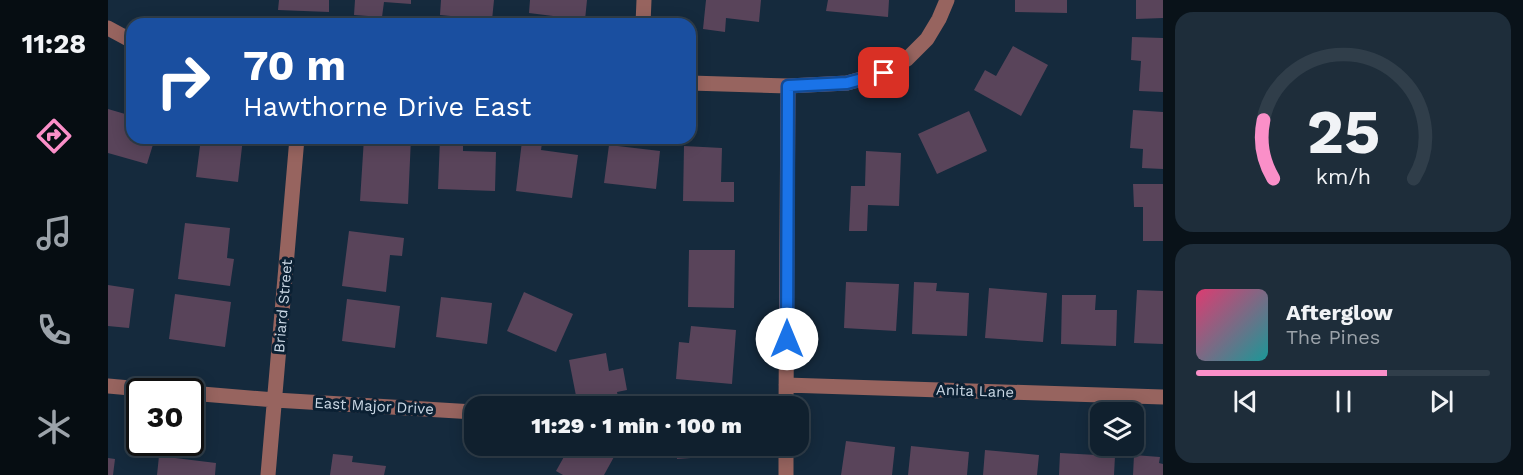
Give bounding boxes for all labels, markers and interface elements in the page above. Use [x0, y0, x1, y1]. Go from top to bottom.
text: 11:28 [22, 28, 86, 60]
text: 70 m [243, 41, 346, 90]
icon: right [144, 42, 222, 120]
pin [858, 47, 909, 98]
icon: arrive [867, 56, 900, 89]
text: Hawthorne Drive East [243, 91, 531, 123]
text: 25 [1306, 95, 1380, 168]
icon: directions [33, 115, 75, 157]
text: km/h [1315, 164, 1371, 189]
icon: music [33, 212, 75, 254]
street label: Briard Street [270, 258, 296, 354]
text: Afterglow [1286, 300, 1393, 325]
position arrow [755, 307, 819, 371]
icon: phone [33, 309, 75, 351]
text: The Pines [1286, 325, 1380, 349]
speed limit sign: 30 [126, 378, 204, 456]
street label: Anita Lane [936, 381, 1014, 401]
icon: previous [1229, 385, 1262, 418]
icon: pause [1327, 385, 1360, 418]
icon: next [1425, 385, 1458, 418]
street label: East Major Drive [314, 394, 434, 418]
map controls [1090, 402, 1144, 456]
button: layers [1090, 402, 1144, 456]
icon: climate [33, 406, 75, 448]
text: 11:29 · 1 min · 100 m [531, 413, 742, 438]

